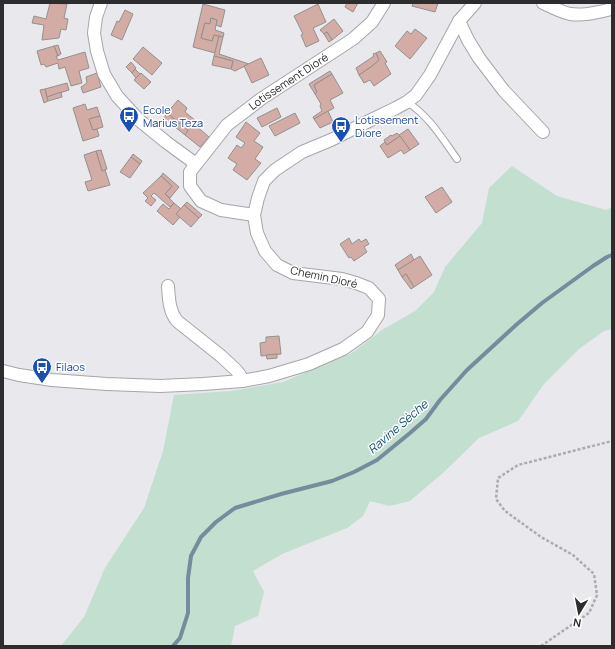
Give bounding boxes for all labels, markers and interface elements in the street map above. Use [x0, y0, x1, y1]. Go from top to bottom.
street label: Lotissement Dioré [245, 49, 331, 113]
place label: Ecole Marius Teza [143, 102, 203, 130]
bus stop icon: Ecole Marius Teza [118, 105, 140, 133]
place label: Lotissement Diore [355, 112, 418, 140]
bus stop icon: Lotissement Diore [330, 115, 352, 143]
street label: Chemin Dioré [289, 262, 360, 291]
bus stop icon: Filaos [31, 356, 53, 384]
place label: Filaos [56, 359, 85, 374]
water label: Ravine Sèche [364, 395, 432, 458]
north arrow [559, 593, 599, 633]
text: N [572, 615, 582, 631]

